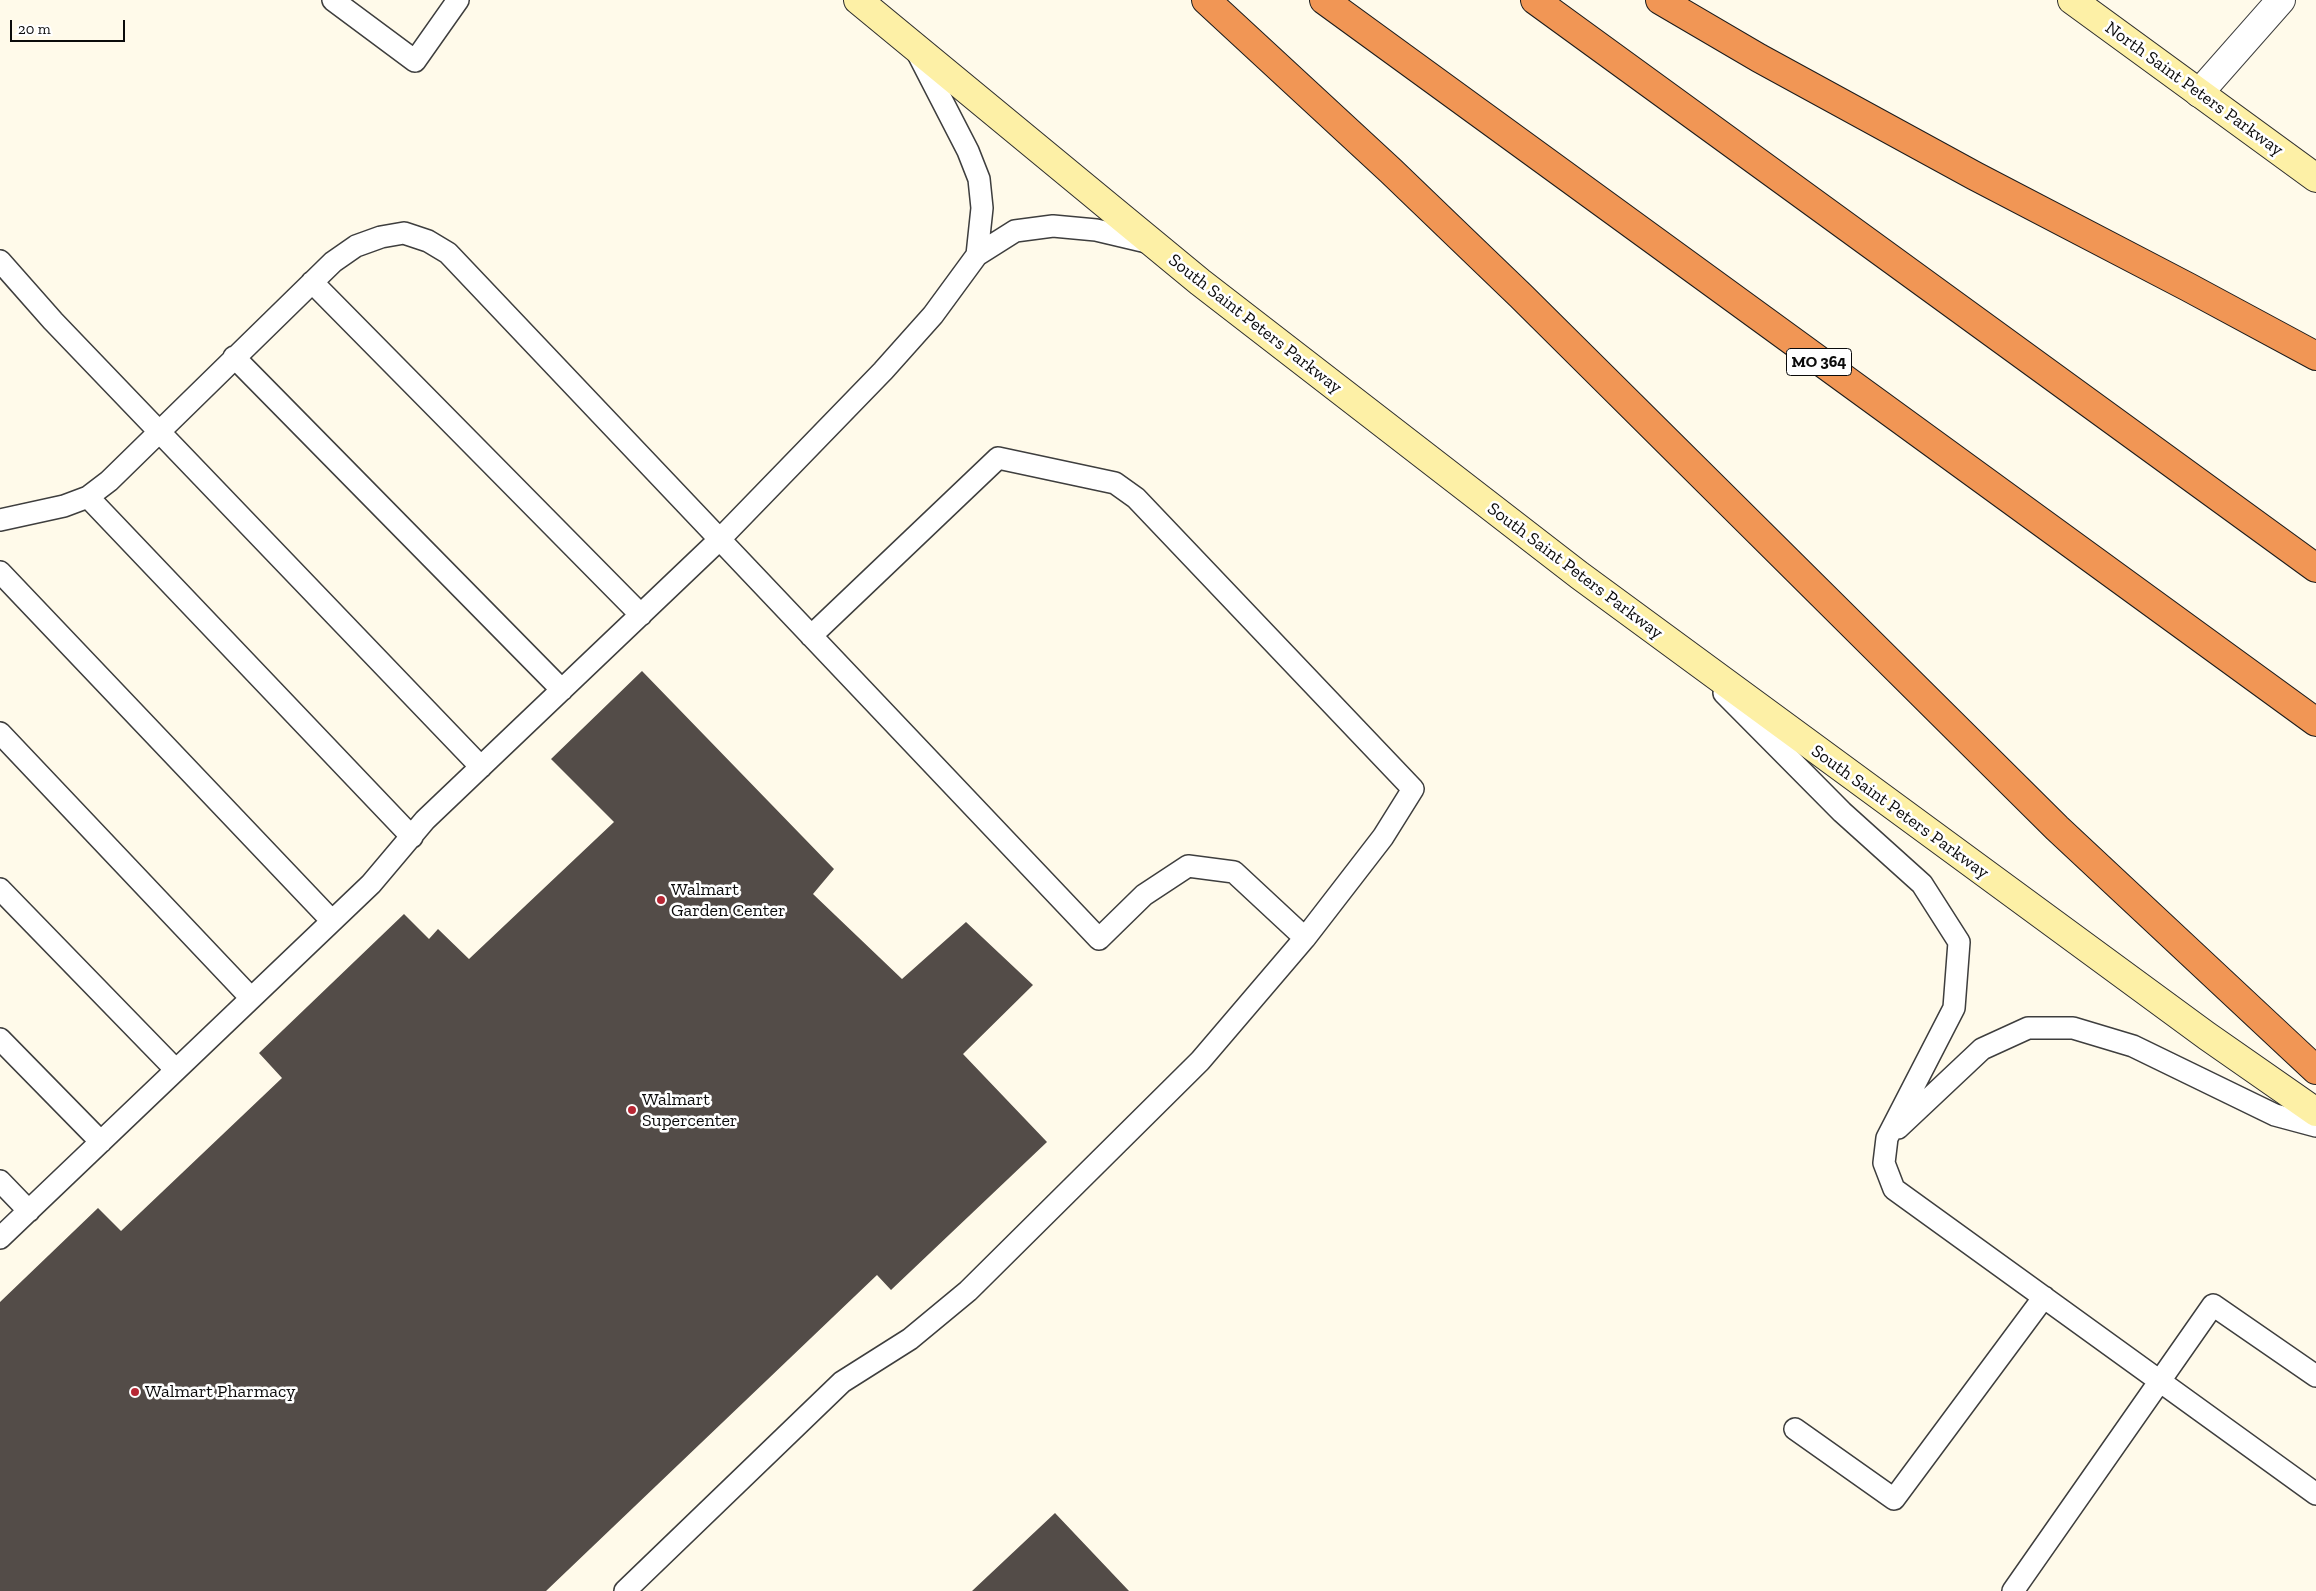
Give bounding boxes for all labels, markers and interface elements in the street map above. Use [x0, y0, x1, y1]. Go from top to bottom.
scale bar [12, 10, 128, 42]
street label: North Saint Peters Parkway [2101, 17, 2287, 161]
text: 20 m [18, 20, 51, 38]
street label: South Saint Peters Parkway [1164, 250, 1346, 398]
road number: MO 364 [1786, 348, 1852, 376]
street label: South Saint Peters Parkway [1483, 498, 1667, 644]
street label: South Saint Peters Parkway [1807, 740, 1993, 884]
place label: Walmart Garden Center [671, 879, 786, 922]
marker: Walmart Garden Center [655, 894, 667, 906]
place label: Walmart Supercenter [642, 1089, 737, 1132]
marker: Walmart Supercenter [626, 1104, 638, 1116]
place label: Walmart Pharmacy [145, 1381, 295, 1403]
marker: Walmart Pharmacy [129, 1386, 141, 1398]

